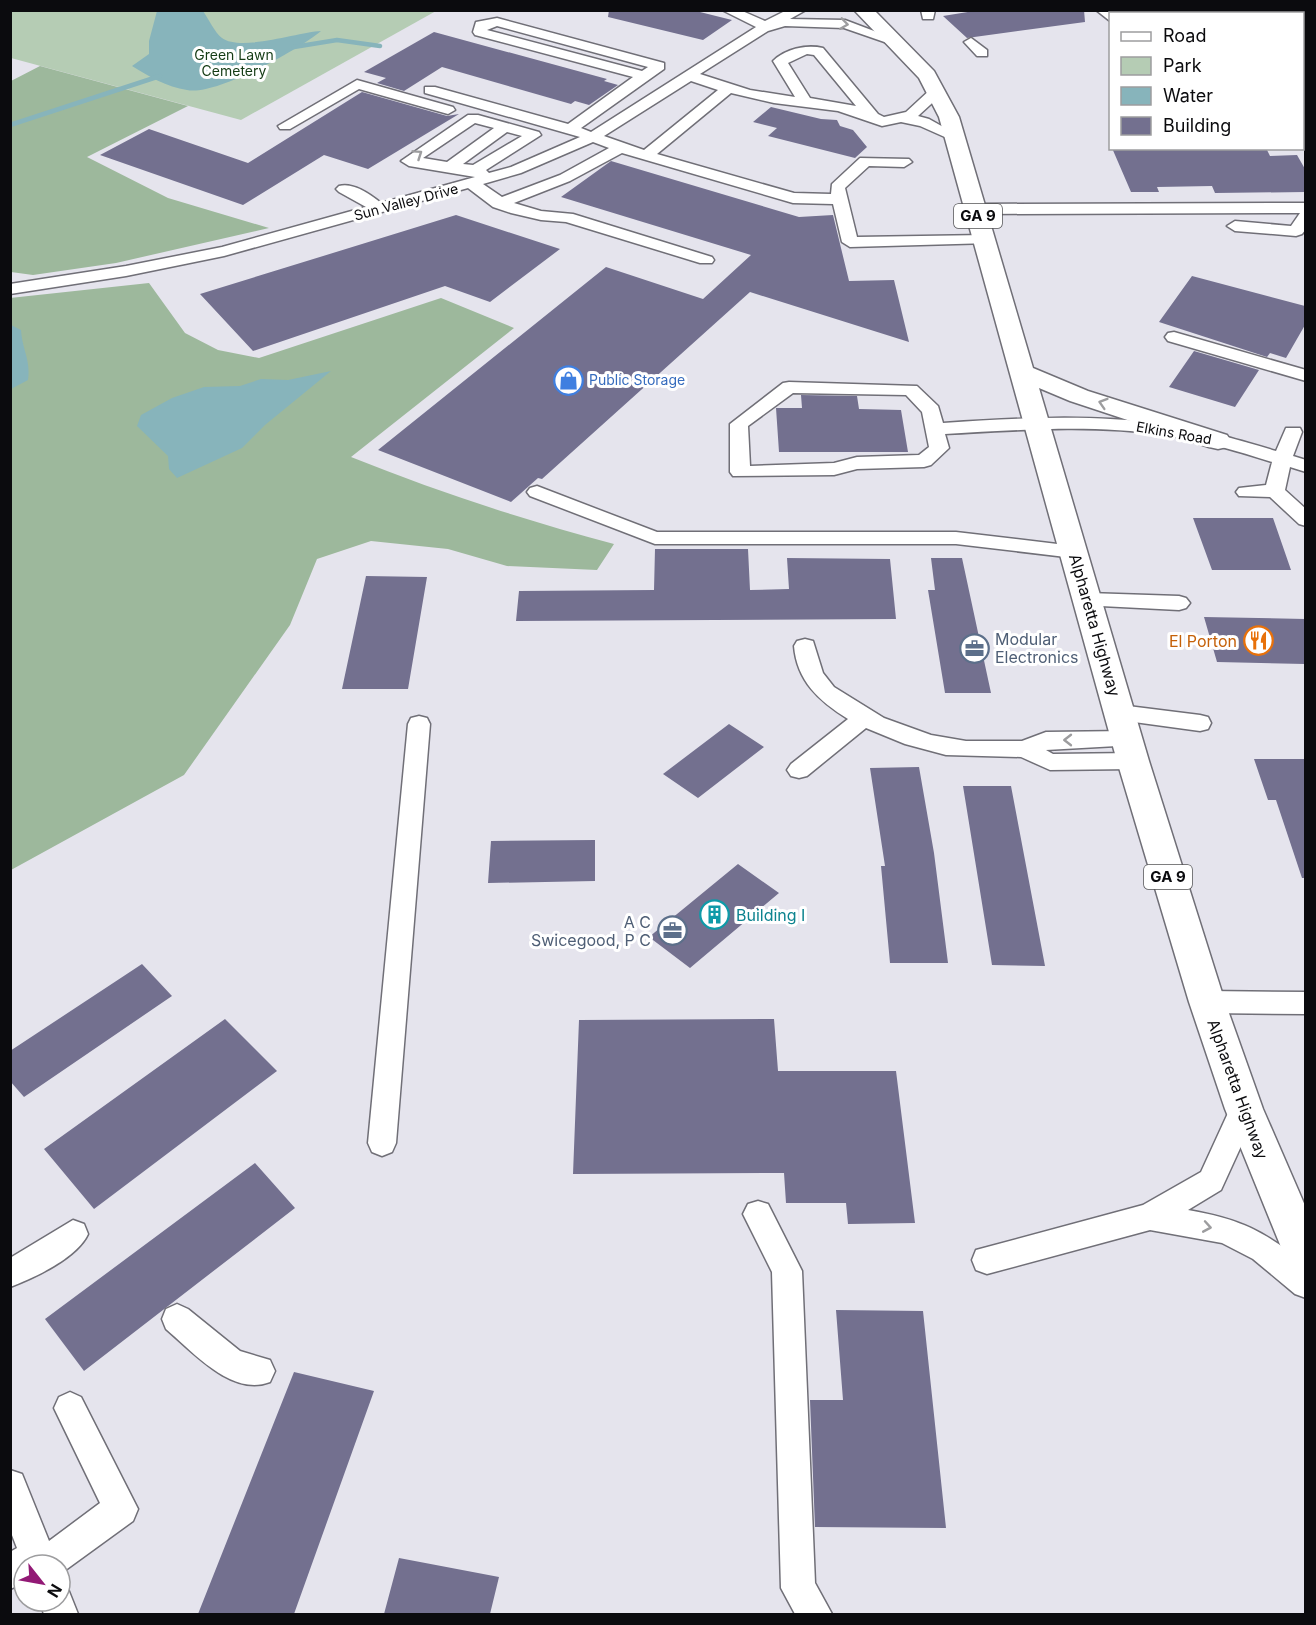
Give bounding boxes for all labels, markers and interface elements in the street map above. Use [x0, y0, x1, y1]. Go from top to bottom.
legend [1109, 12, 1304, 150]
one-way arrow [839, 18, 848, 30]
text: Road [1163, 25, 1206, 46]
park label: Green Lawn Cemetery [194, 46, 274, 79]
text: Park [1163, 55, 1202, 76]
text: Water [1163, 85, 1213, 106]
text: Building [1163, 115, 1231, 136]
one-way arrow [412, 150, 423, 161]
street label: Sun Valley Drive [352, 179, 460, 224]
road number: GA 9 [954, 204, 1002, 228]
shop icon: Public Storage [552, 364, 584, 396]
place label: Public Storage [589, 371, 685, 388]
one-way arrow [1098, 398, 1109, 410]
street label: Elkins Road [1135, 418, 1213, 447]
street label: Alpharetta Highway [1065, 551, 1125, 699]
restaurant icon: El Porton [1242, 625, 1274, 657]
place label: Modular Electronics [995, 629, 1078, 667]
place label: El Porton [1169, 631, 1237, 651]
office icon: Modular Electronics [958, 632, 990, 664]
one-way arrow [1064, 734, 1073, 746]
road number: GA 9 [1144, 865, 1192, 889]
building icon: Building I [699, 899, 731, 931]
place label: Building I [736, 905, 805, 925]
place label: A C Swicegood, P C [531, 912, 651, 950]
office icon: A C Swicegood, P C [656, 915, 688, 947]
street label: Alpharetta Highway [1203, 1016, 1273, 1162]
one-way arrow [1202, 1220, 1212, 1233]
north arrow [12, 1553, 72, 1613]
text: N [43, 1580, 67, 1601]

